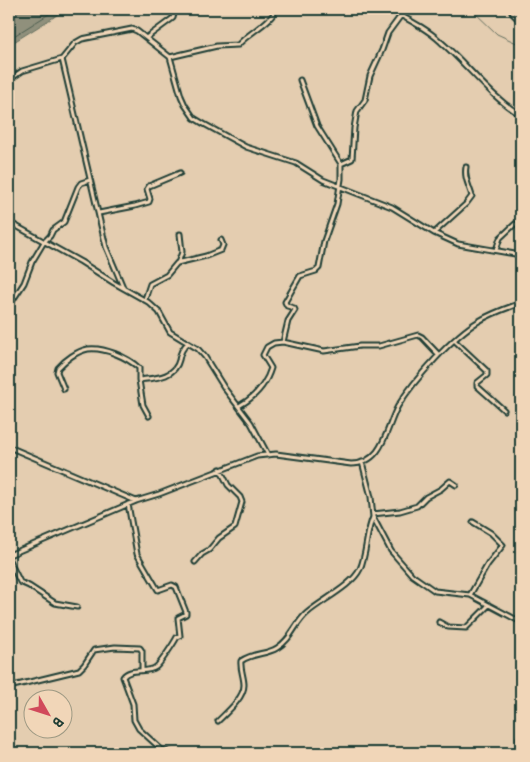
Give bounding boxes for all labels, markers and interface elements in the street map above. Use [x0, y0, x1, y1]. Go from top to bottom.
north arrow [22, 690, 72, 740]
text: B [49, 713, 67, 730]

